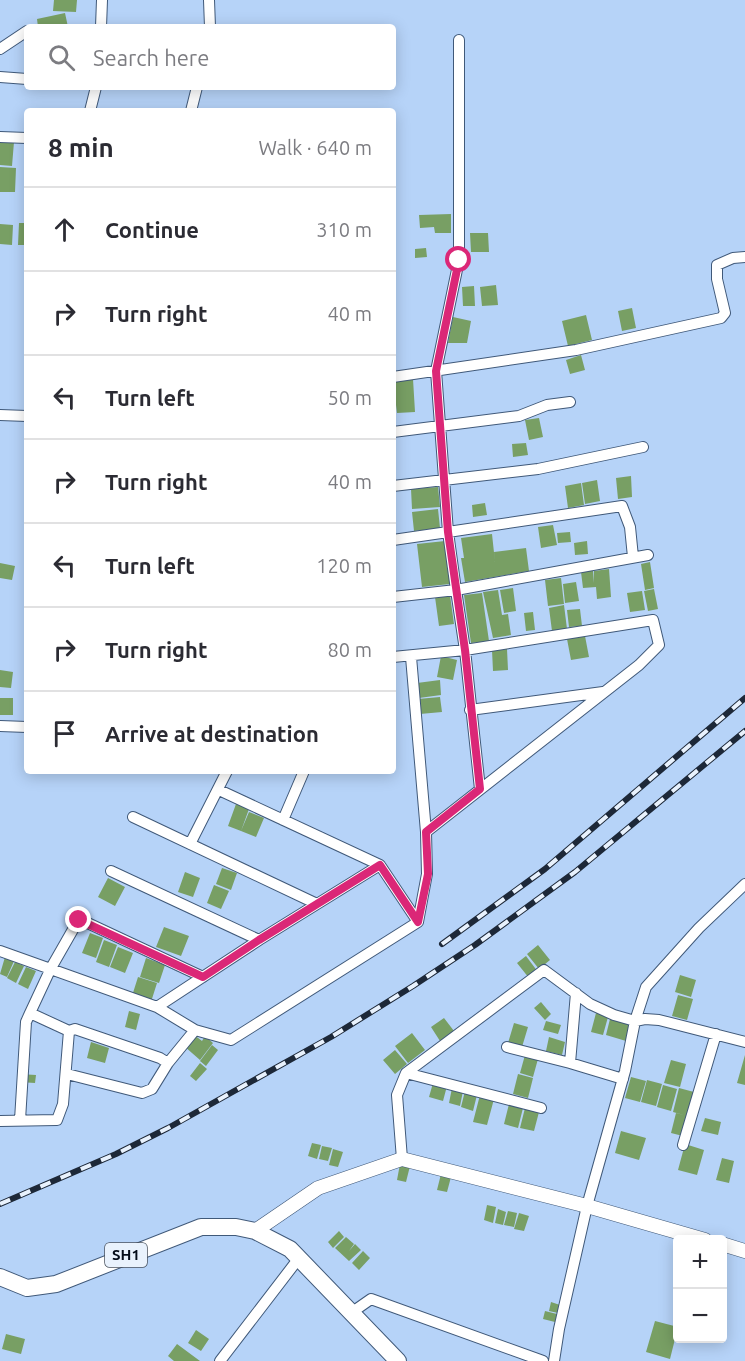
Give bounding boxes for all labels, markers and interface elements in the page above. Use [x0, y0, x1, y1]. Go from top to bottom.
search box [24, 24, 396, 90]
icon: search [45, 41, 78, 74]
text: Search here [93, 45, 209, 70]
text: 8 min [48, 133, 114, 162]
text: Walk · 640 m [259, 136, 372, 159]
icon: ahead [48, 213, 81, 246]
text: Continue [105, 217, 199, 242]
text: 310 m [316, 218, 372, 241]
route start [445, 246, 471, 272]
icon: right [48, 297, 81, 330]
text: Turn right [105, 301, 207, 326]
text: 40 m [328, 302, 372, 325]
icon: left [48, 381, 81, 414]
text: Turn left [105, 385, 195, 410]
text: 50 m [328, 386, 372, 409]
icon: right [48, 465, 81, 498]
text: Turn right [105, 469, 207, 494]
text: 40 m [328, 470, 372, 493]
icon: left [48, 549, 81, 582]
text: Turn left [105, 553, 195, 578]
text: 120 m [316, 554, 372, 577]
icon: right [48, 633, 81, 666]
text: Turn right [105, 637, 207, 662]
text: 80 m [328, 638, 372, 661]
icon: arrive [48, 717, 81, 750]
text: Arrive at destination [105, 721, 319, 746]
route end [65, 906, 91, 932]
map controls [673, 1235, 727, 1343]
button: + [673, 1235, 727, 1289]
road number: SH1 [105, 1243, 147, 1267]
button: − [673, 1289, 727, 1343]

